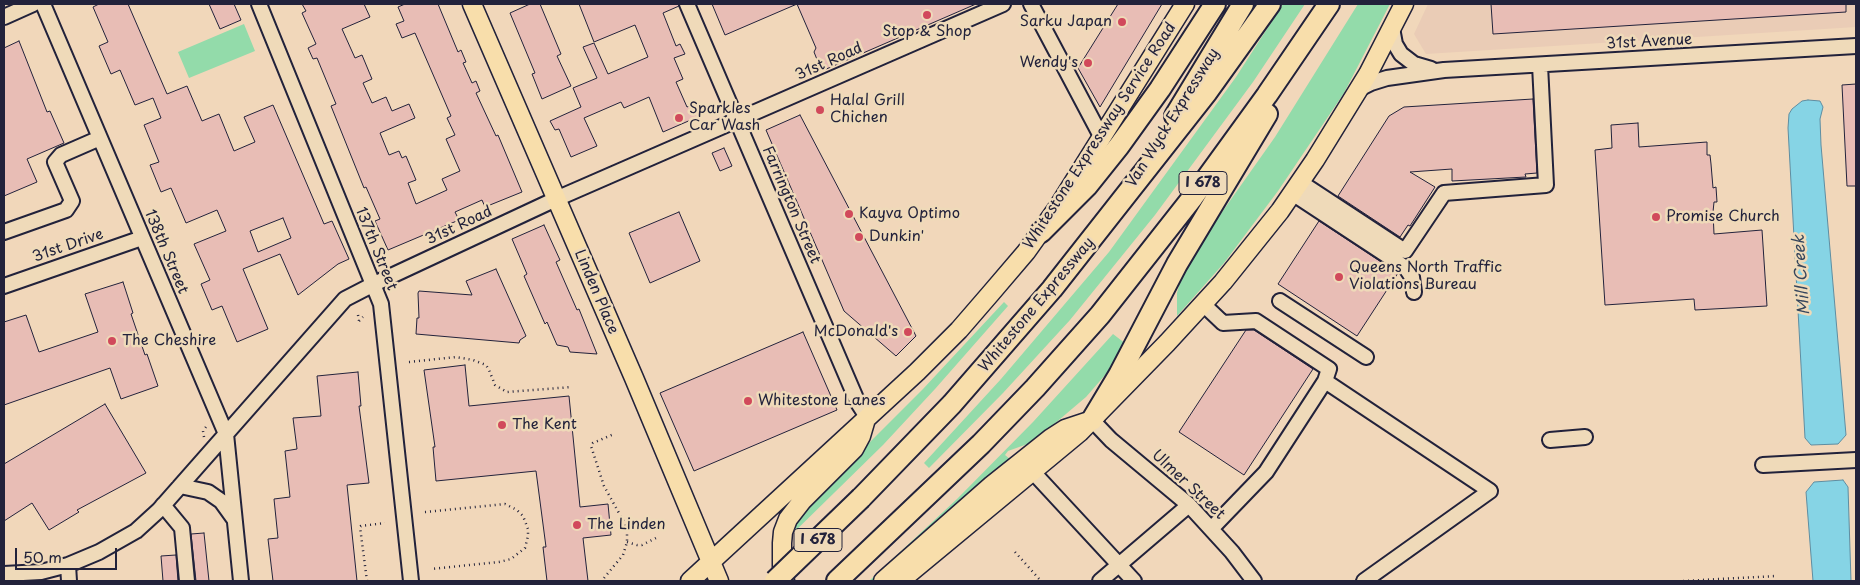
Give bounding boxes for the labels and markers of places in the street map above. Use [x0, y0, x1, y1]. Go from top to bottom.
marker: Stop & Shop [921, 9, 933, 21]
place label: Sarku Japan [1020, 13, 1112, 31]
marker: Sarku Japan [1116, 16, 1128, 28]
place label: Stop & Shop [882, 23, 972, 41]
place label: Wendy's [1020, 54, 1078, 72]
marker: Wendy's [1082, 57, 1094, 69]
place label: Halal Grill Chichen [830, 92, 905, 127]
place label: Sparkles Car Wash [689, 100, 760, 135]
marker: Halal Grill Chichen [814, 104, 826, 116]
marker: Sparkles Car Wash [673, 112, 685, 124]
place label: Kayva Optimo [859, 205, 960, 223]
marker: Kayva Optimo [843, 208, 855, 220]
place label: Promise Church [1666, 208, 1780, 226]
marker: Promise Church [1650, 211, 1662, 223]
place label: Dunkin' [869, 228, 924, 246]
marker: Dunkin' [853, 231, 865, 243]
place label: Queens North Traffic Violations Bureau [1349, 259, 1502, 294]
marker: Queens North Traffic Violations Bureau [1333, 271, 1345, 283]
place label: McDonald's [814, 323, 898, 341]
marker: McDonald's [902, 326, 914, 338]
place label: The Cheshire [122, 332, 216, 350]
marker: The Cheshire [106, 335, 118, 347]
place label: Whitestone Lanes [758, 392, 886, 410]
marker: Whitestone Lanes [742, 395, 754, 407]
place label: The Kent [512, 416, 577, 434]
marker: The Kent [496, 419, 508, 431]
place label: The Linden [587, 516, 666, 534]
marker: The Linden [571, 519, 583, 531]

